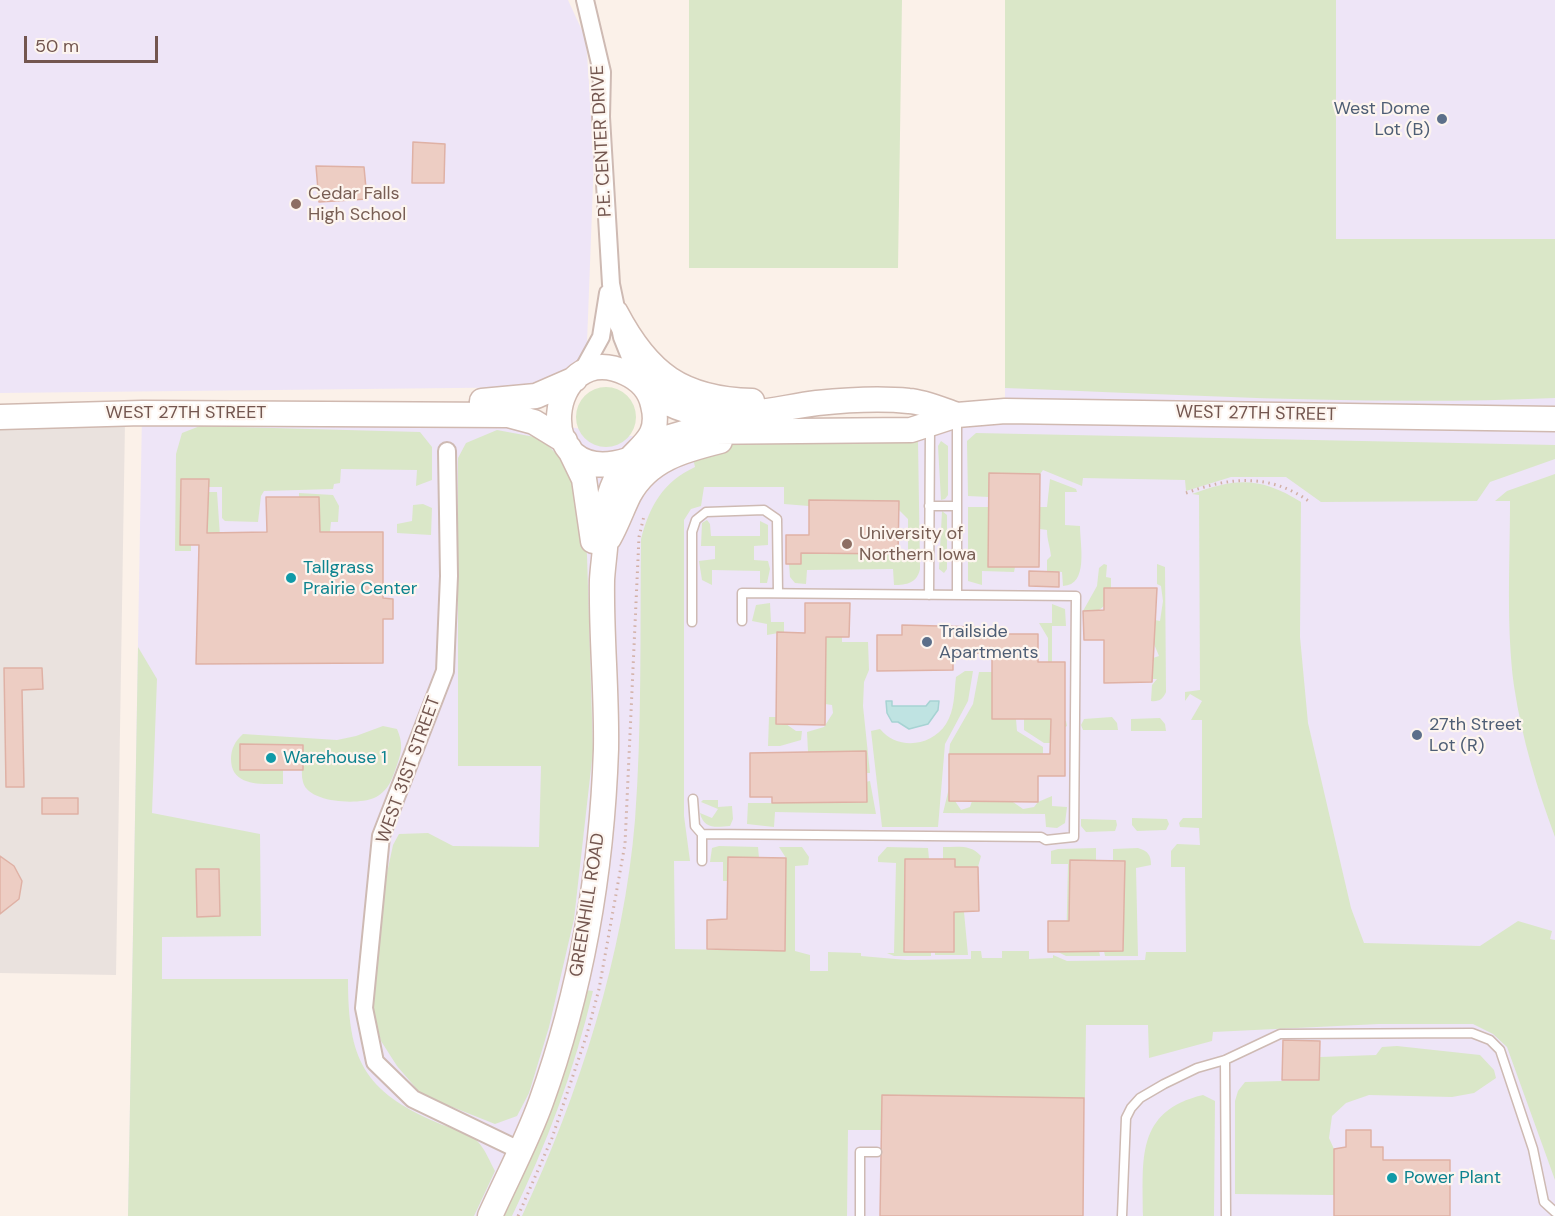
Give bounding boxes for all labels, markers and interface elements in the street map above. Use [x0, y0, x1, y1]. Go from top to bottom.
scale bar [27, 24, 160, 62]
text: 50 m [35, 34, 79, 58]
street label: P.E. CENTER DRIVE [587, 65, 617, 217]
place label: West Dome Lot (B) [1333, 98, 1430, 140]
marker: West Dome Lot (B) [1435, 112, 1449, 126]
place label: Cedar Falls High School [308, 183, 406, 226]
marker: Cedar Falls High School [289, 197, 303, 211]
street label: WEST 27TH STREET [106, 402, 266, 424]
street label: WEST 27TH STREET [1175, 402, 1337, 426]
place label: University of Northern Iowa [859, 523, 976, 566]
marker: University of Northern Iowa [840, 537, 854, 551]
place label: Tallgrass Prairie Center [303, 557, 417, 600]
marker: Tallgrass Prairie Center [284, 571, 298, 585]
place label: Trailside Apartments [939, 621, 1038, 664]
marker: Trailside Apartments [920, 635, 934, 649]
street label: WEST 31ST STREET [372, 694, 446, 846]
place label: 27th Street Lot (R) [1429, 714, 1522, 756]
marker: 27th Street Lot (R) [1410, 728, 1424, 742]
place label: Warehouse 1 [283, 747, 387, 769]
marker: Warehouse 1 [264, 751, 278, 765]
street label: GREENHILL ROAD [566, 832, 610, 978]
place label: Power Plant [1404, 1167, 1501, 1189]
marker: Power Plant [1385, 1171, 1399, 1185]

